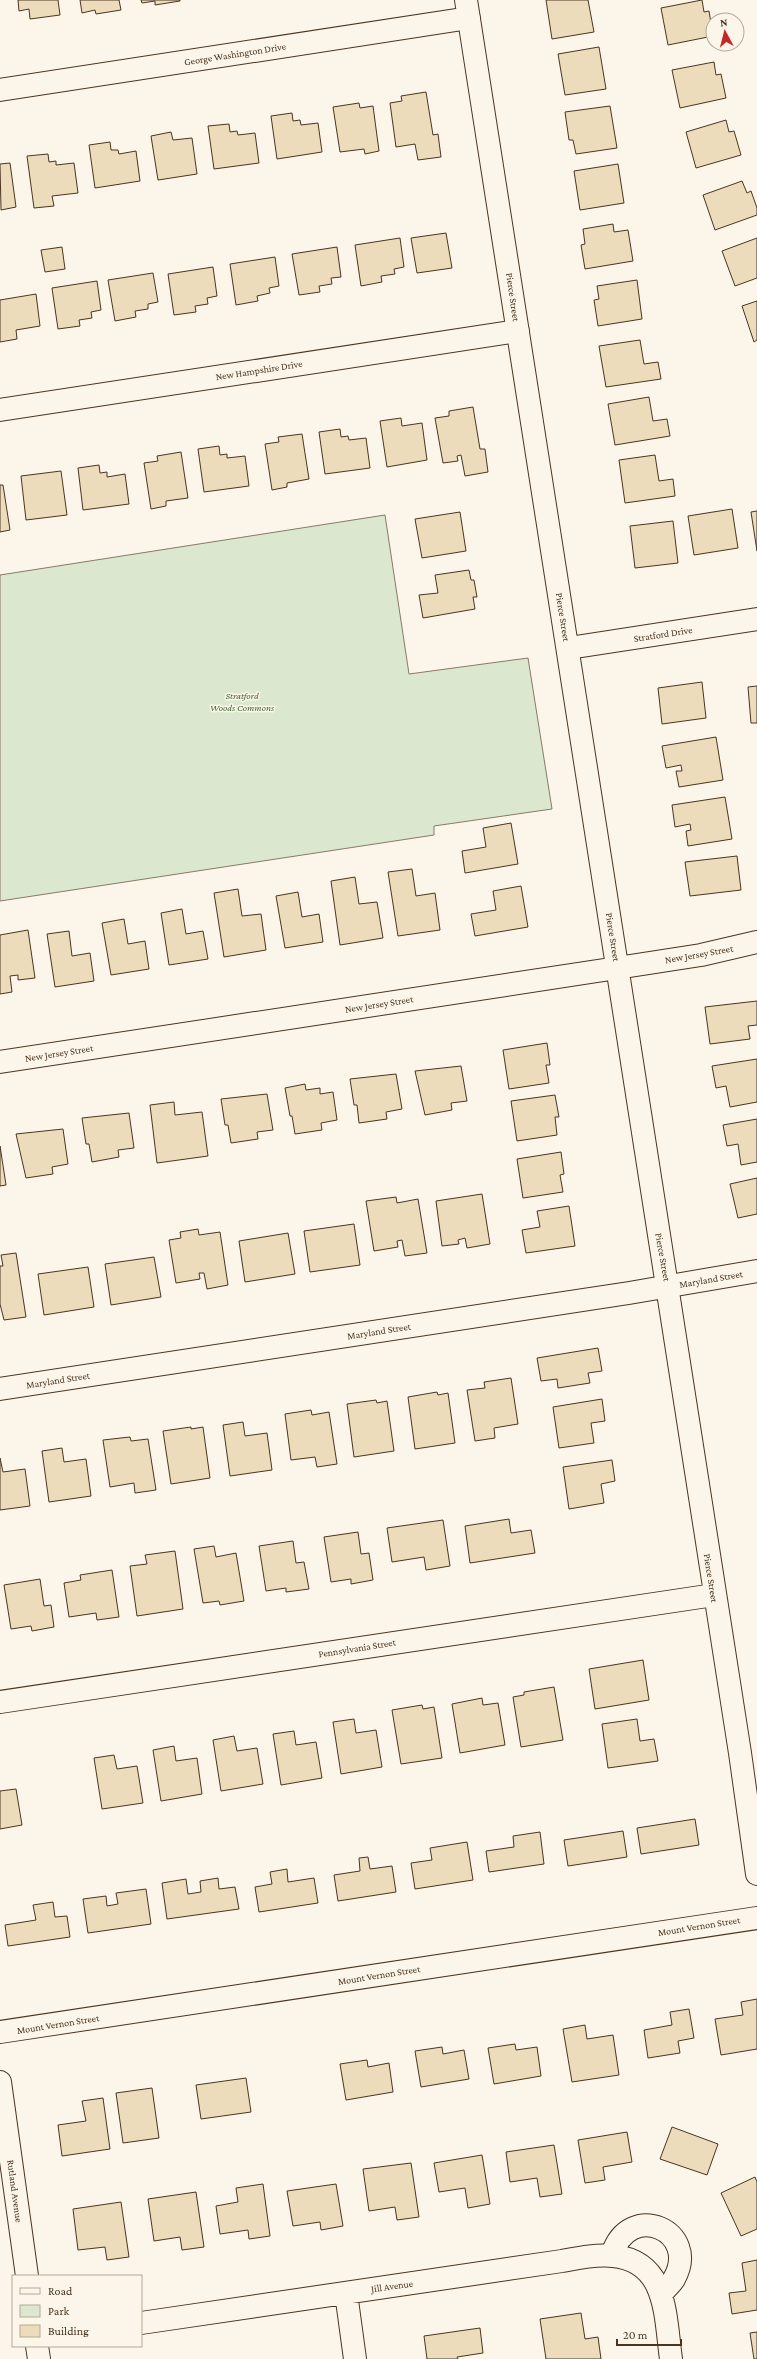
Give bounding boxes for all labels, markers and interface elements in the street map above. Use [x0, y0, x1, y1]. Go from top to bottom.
north arrow [705, 12, 745, 52]
text: N [719, 16, 729, 28]
street label: George Washington Drive [183, 40, 287, 67]
street label: Pierce Street [504, 272, 522, 323]
street label: New Hampshire Drive [215, 358, 304, 382]
street label: Pierce Street [554, 592, 572, 643]
street label: Stratford Drive [633, 624, 694, 644]
park label: Stratford Woods Commons [210, 690, 275, 713]
street label: Pierce Street [604, 912, 622, 963]
street label: New Jersey Street [664, 942, 735, 965]
street label: New Jersey Street [344, 993, 415, 1015]
street label: New Jersey Street [24, 1042, 95, 1064]
street label: Pierce Street [653, 1232, 673, 1283]
street label: Maryland Street [678, 1268, 744, 1290]
street label: Maryland Street [346, 1320, 412, 1341]
street label: Maryland Street [25, 1369, 91, 1390]
street label: Pierce Street [702, 1553, 720, 1604]
street label: Pennsylvania Street [318, 1636, 397, 1660]
street label: Mount Vernon Street [657, 1914, 742, 1938]
street label: Mount Vernon Street [337, 1963, 422, 1987]
street label: Mount Vernon Street [16, 2012, 101, 2036]
street label: Rutland Avenue [5, 2159, 25, 2224]
legend [12, 2275, 142, 2347]
street label: Jill Avenue [369, 2278, 414, 2295]
text: Road [48, 2284, 73, 2298]
text: Park [48, 2304, 70, 2318]
scale bar [617, 2321, 681, 2347]
text: Building [48, 2324, 89, 2338]
text: 20 m [623, 2328, 648, 2342]

